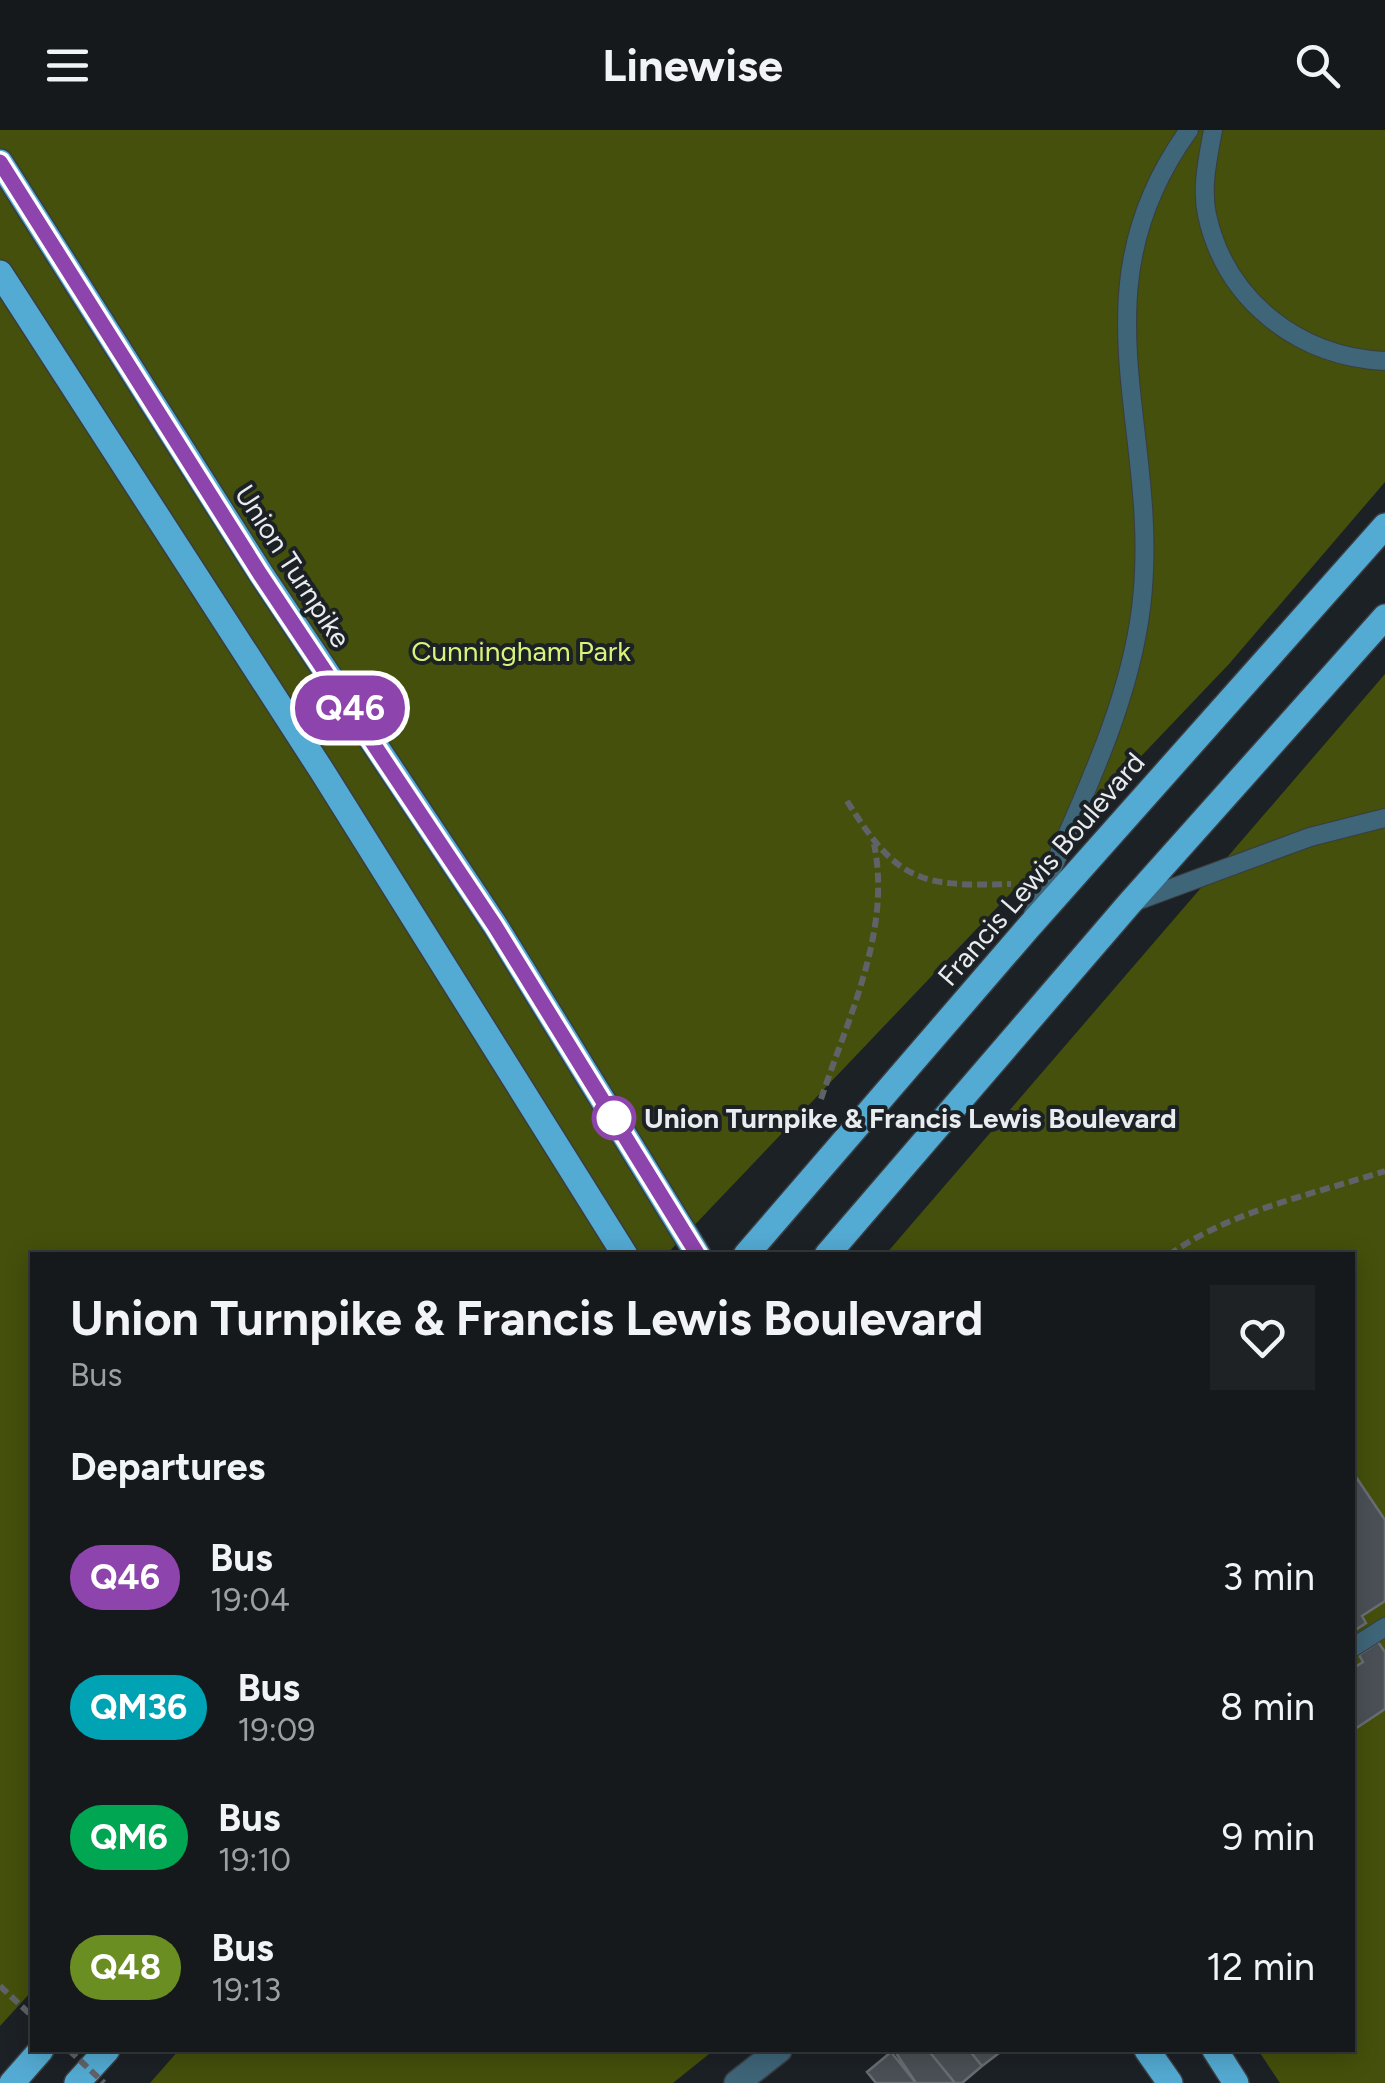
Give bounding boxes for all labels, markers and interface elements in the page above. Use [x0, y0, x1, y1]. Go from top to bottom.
icon: menu [40, 38, 95, 93]
text: Linewise [602, 38, 783, 92]
icon: search [1290, 38, 1345, 93]
street label: Union Turnpike [228, 478, 358, 654]
park label: Cunningham Park [411, 634, 631, 668]
line badge: Q46 [292, 676, 408, 740]
text: Q46 [315, 687, 385, 729]
street label: Francis Lewis Boulevard [930, 745, 1152, 993]
marker: Union Turnpike & Francis Lewis Boulevard [593, 1097, 635, 1139]
place label: Union Turnpike & Francis Lewis Boulevard [644, 1101, 1177, 1135]
button: heart [1210, 1285, 1315, 1390]
text: Union Turnpike & Francis Lewis Boulevard [70, 1289, 983, 1347]
text: Bus [70, 1356, 122, 1394]
text: Departures [70, 1444, 265, 1490]
text: Bus [210, 1535, 273, 1581]
text: 3 min [1223, 1554, 1315, 1600]
text: Q46 [90, 1556, 160, 1598]
text: 19:04 [210, 1581, 290, 1619]
text: Bus [237, 1665, 300, 1711]
text: 8 min [1220, 1684, 1315, 1730]
text: QM36 [90, 1686, 187, 1728]
text: 19:09 [237, 1711, 315, 1749]
text: Bus [218, 1795, 280, 1841]
text: 9 min [1222, 1814, 1315, 1860]
text: QM6 [90, 1816, 168, 1858]
text: 19:10 [218, 1841, 291, 1879]
text: Bus [211, 1925, 274, 1971]
text: 12 min [1206, 1944, 1315, 1990]
text: Q48 [90, 1946, 161, 1988]
text: 19:13 [211, 1971, 281, 2009]

